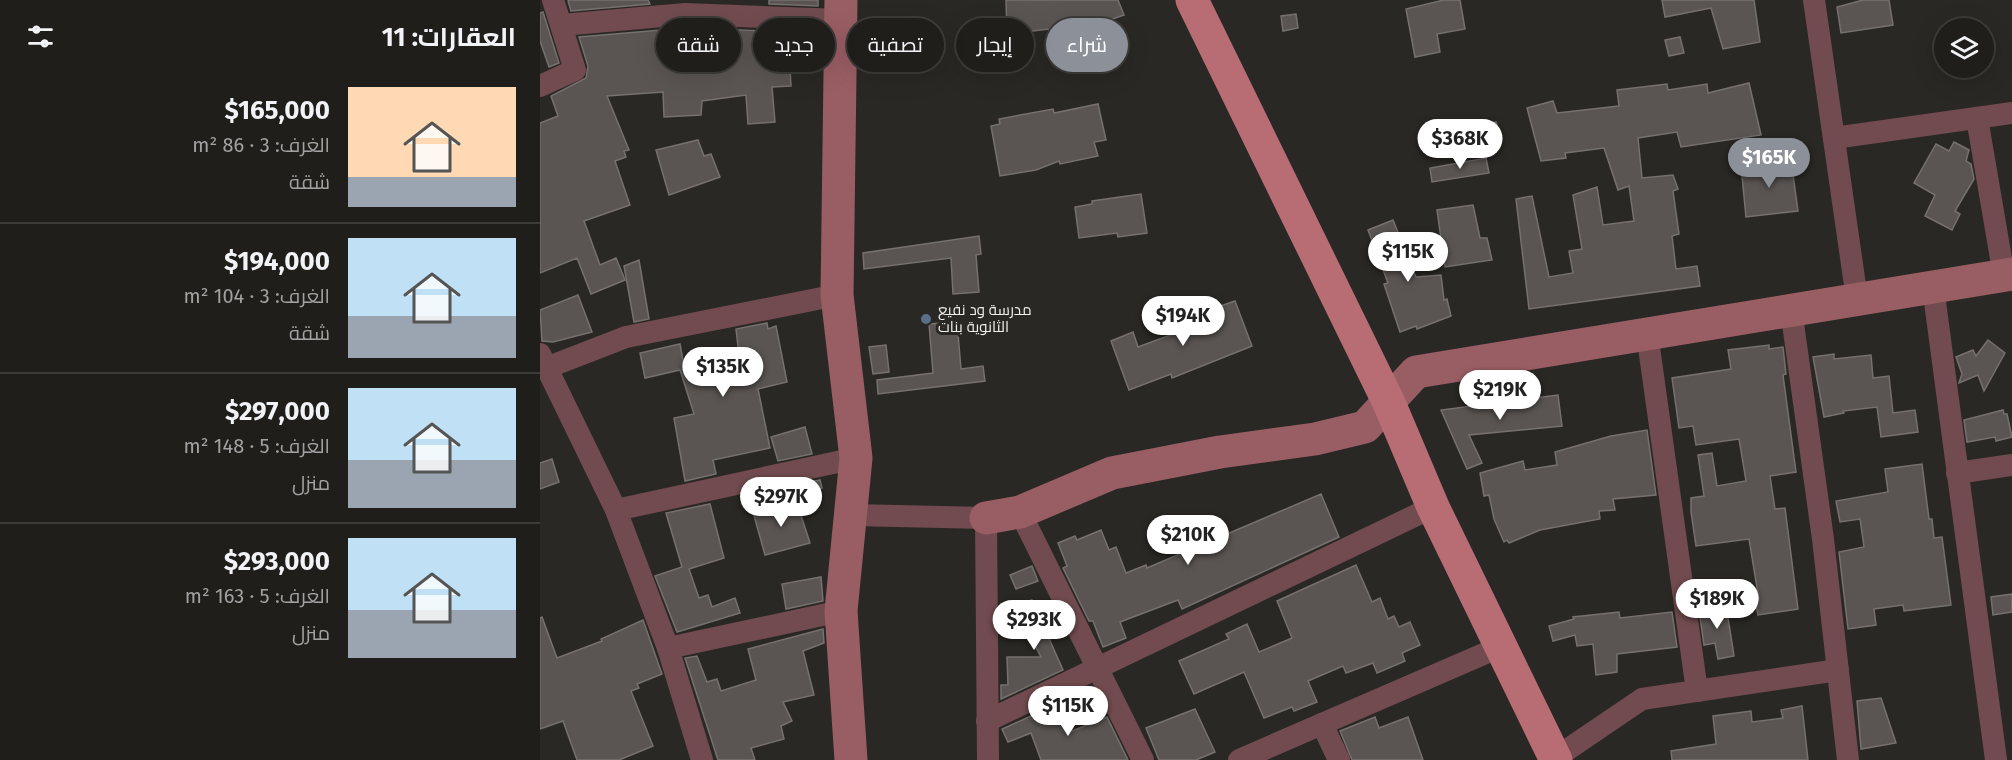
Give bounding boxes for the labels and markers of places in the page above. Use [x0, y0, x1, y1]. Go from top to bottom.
pin: $368K [1418, 119, 1502, 170]
pin: $165K [1727, 138, 1811, 189]
pin: $115K [1366, 232, 1450, 283]
pin: $194K [1141, 296, 1225, 347]
place label: مدرسة ود نفيع الثانوية بنات [938, 301, 1032, 336]
marker: مدرسة ود نفيع الثانوية بنات [919, 312, 933, 326]
pin: $135K [681, 347, 765, 398]
pin: $219K [1458, 370, 1542, 421]
pin: $297K [739, 477, 823, 528]
pin: $210K [1146, 515, 1230, 566]
pin: $189K [1675, 579, 1759, 630]
pin: $293K [992, 600, 1076, 651]
pin: $115K [1026, 686, 1110, 737]

